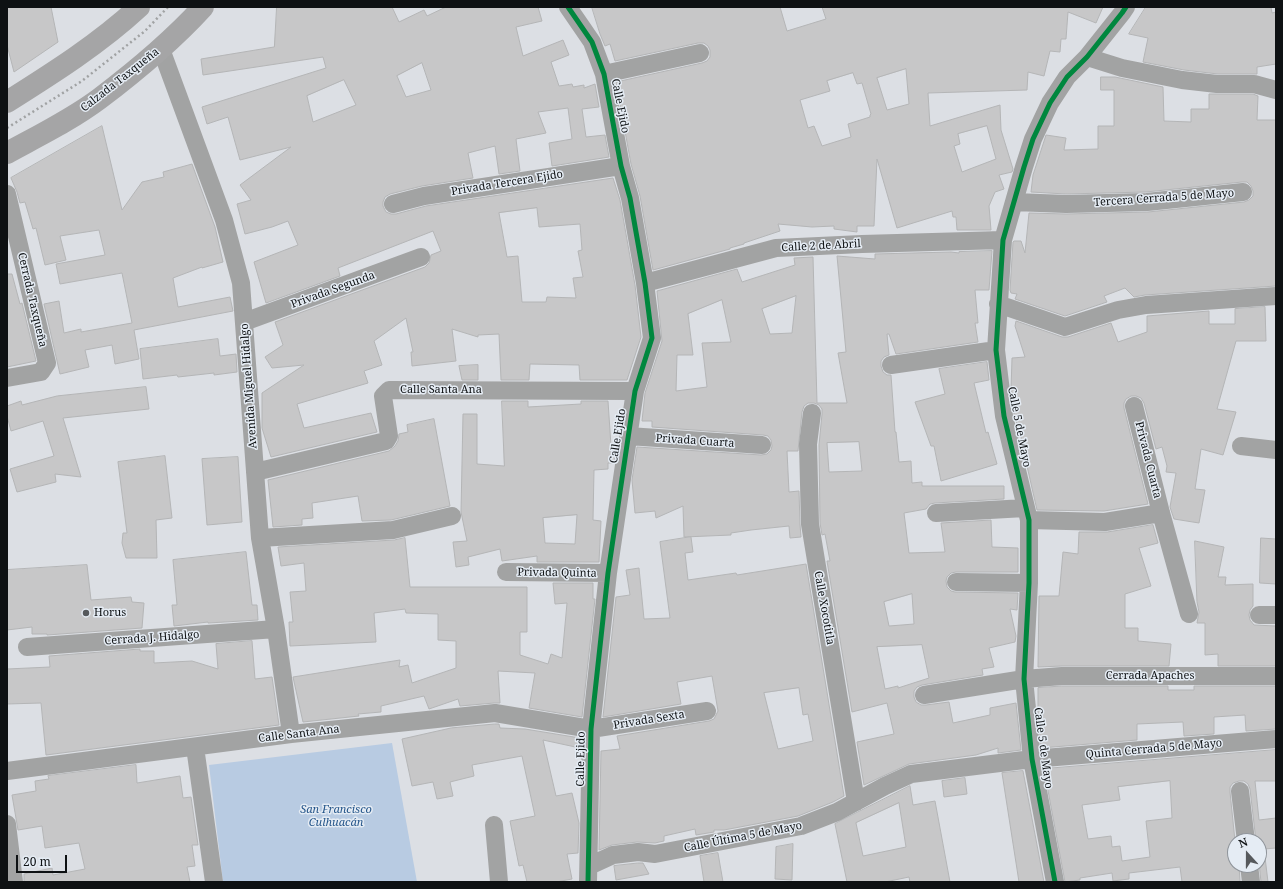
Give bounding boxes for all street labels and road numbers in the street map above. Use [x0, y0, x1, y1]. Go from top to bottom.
street label: Calzada Taxqueña [78, 45, 162, 115]
street label: Calle Ejido [608, 78, 632, 134]
street label: Privada Tercera Ejido [450, 168, 564, 198]
street label: Tercera Cerrada 5 de Mayo [1093, 187, 1235, 209]
street label: Calle 2 de Abril [781, 237, 861, 255]
street label: Cerrada Taxqueña [15, 251, 49, 349]
street label: Privada Segunda [289, 269, 377, 311]
street label: Avenida Miguel Hidalgo [238, 323, 260, 449]
street label: Calle Santa Ana [400, 383, 482, 397]
street label: Calle 5 de Mayo [1005, 386, 1033, 468]
street label: Calle Ejido [607, 408, 629, 464]
street label: Privada Cuarta [1132, 420, 1164, 500]
street label: Privada Cuarta [655, 432, 735, 450]
street label: Privada Quinta [517, 566, 597, 580]
street label: Calle Xocotitla [811, 570, 837, 646]
street label: Cerrada J. Hidalgo [104, 628, 200, 648]
street label: Cerrada Apaches [1106, 669, 1194, 683]
street label: Calle 5 de Mayo [1031, 707, 1055, 789]
street label: Privada Sexta [612, 708, 686, 732]
street label: Calle Santa Ana [258, 722, 340, 746]
street label: Calle Ejido [574, 731, 588, 787]
street label: Quinta Cerrada 5 de Mayo [1085, 736, 1223, 762]
street label: Calle Última 5 de Mayo [683, 819, 803, 855]

